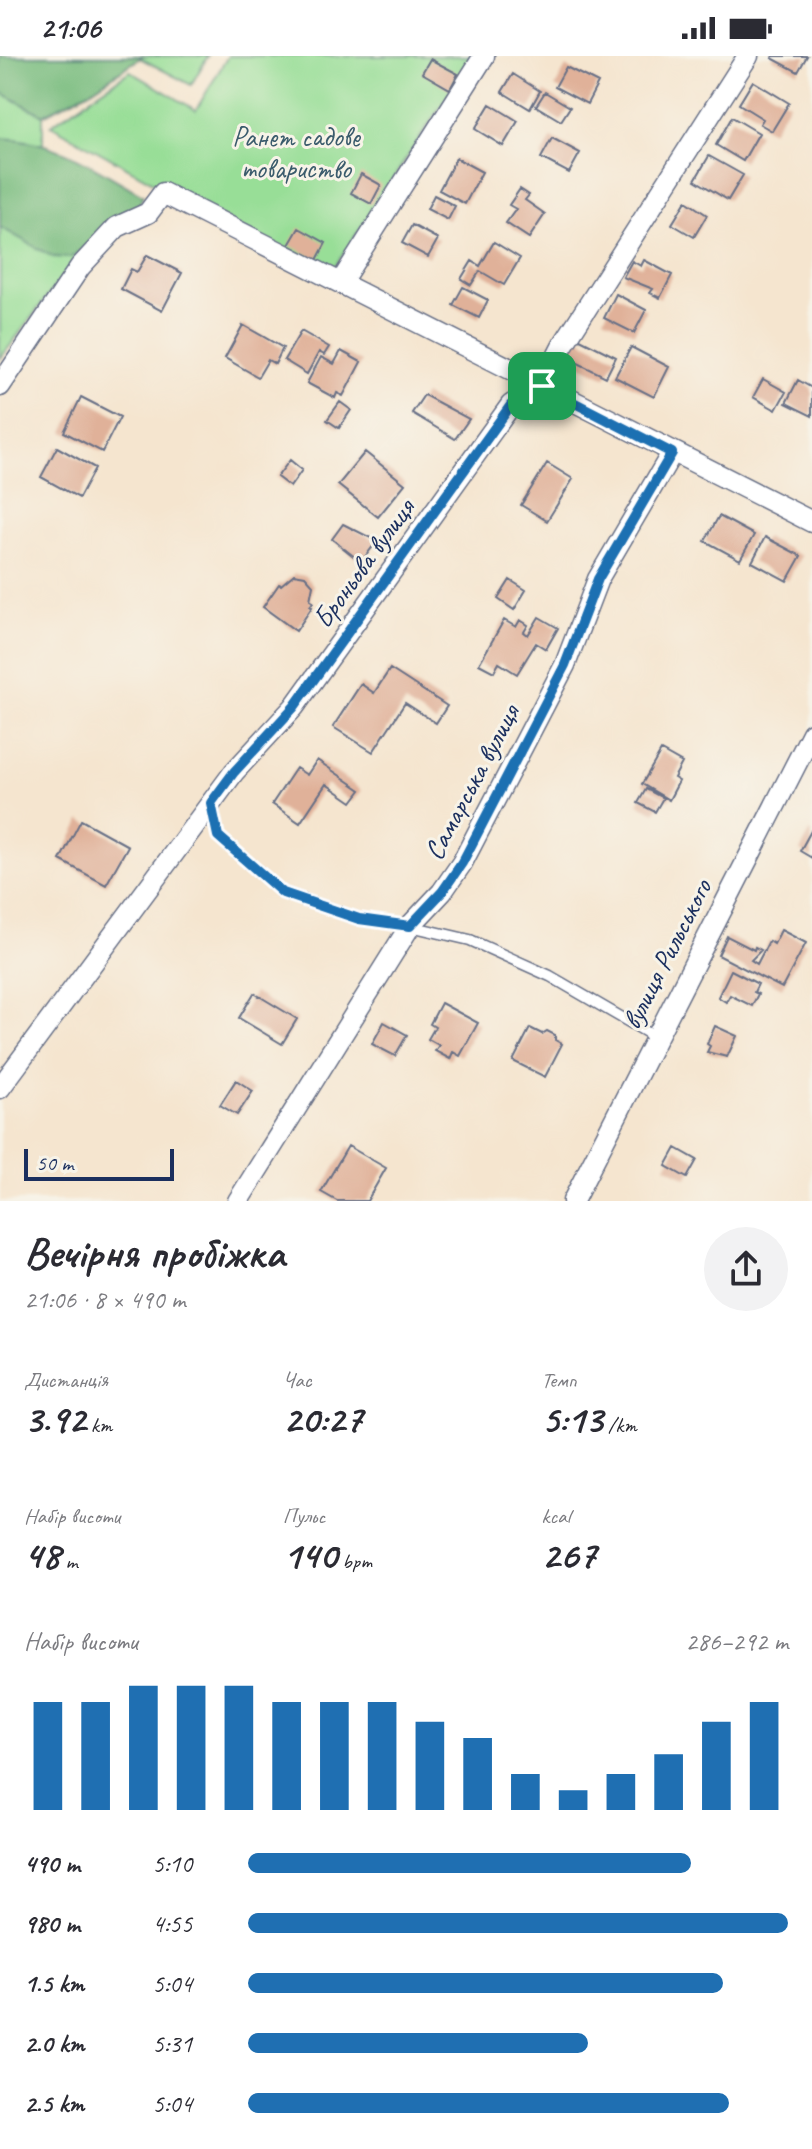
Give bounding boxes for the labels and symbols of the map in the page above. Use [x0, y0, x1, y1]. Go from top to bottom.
park label: Ранет садове товариство [232, 119, 362, 186]
pin [508, 352, 576, 420]
street label: Броньова вулиця [305, 490, 423, 635]
street label: Самарська вулиця [416, 697, 528, 866]
street label: вулиця Рильського [614, 872, 720, 1035]
scale bar [24, 1145, 174, 1181]

